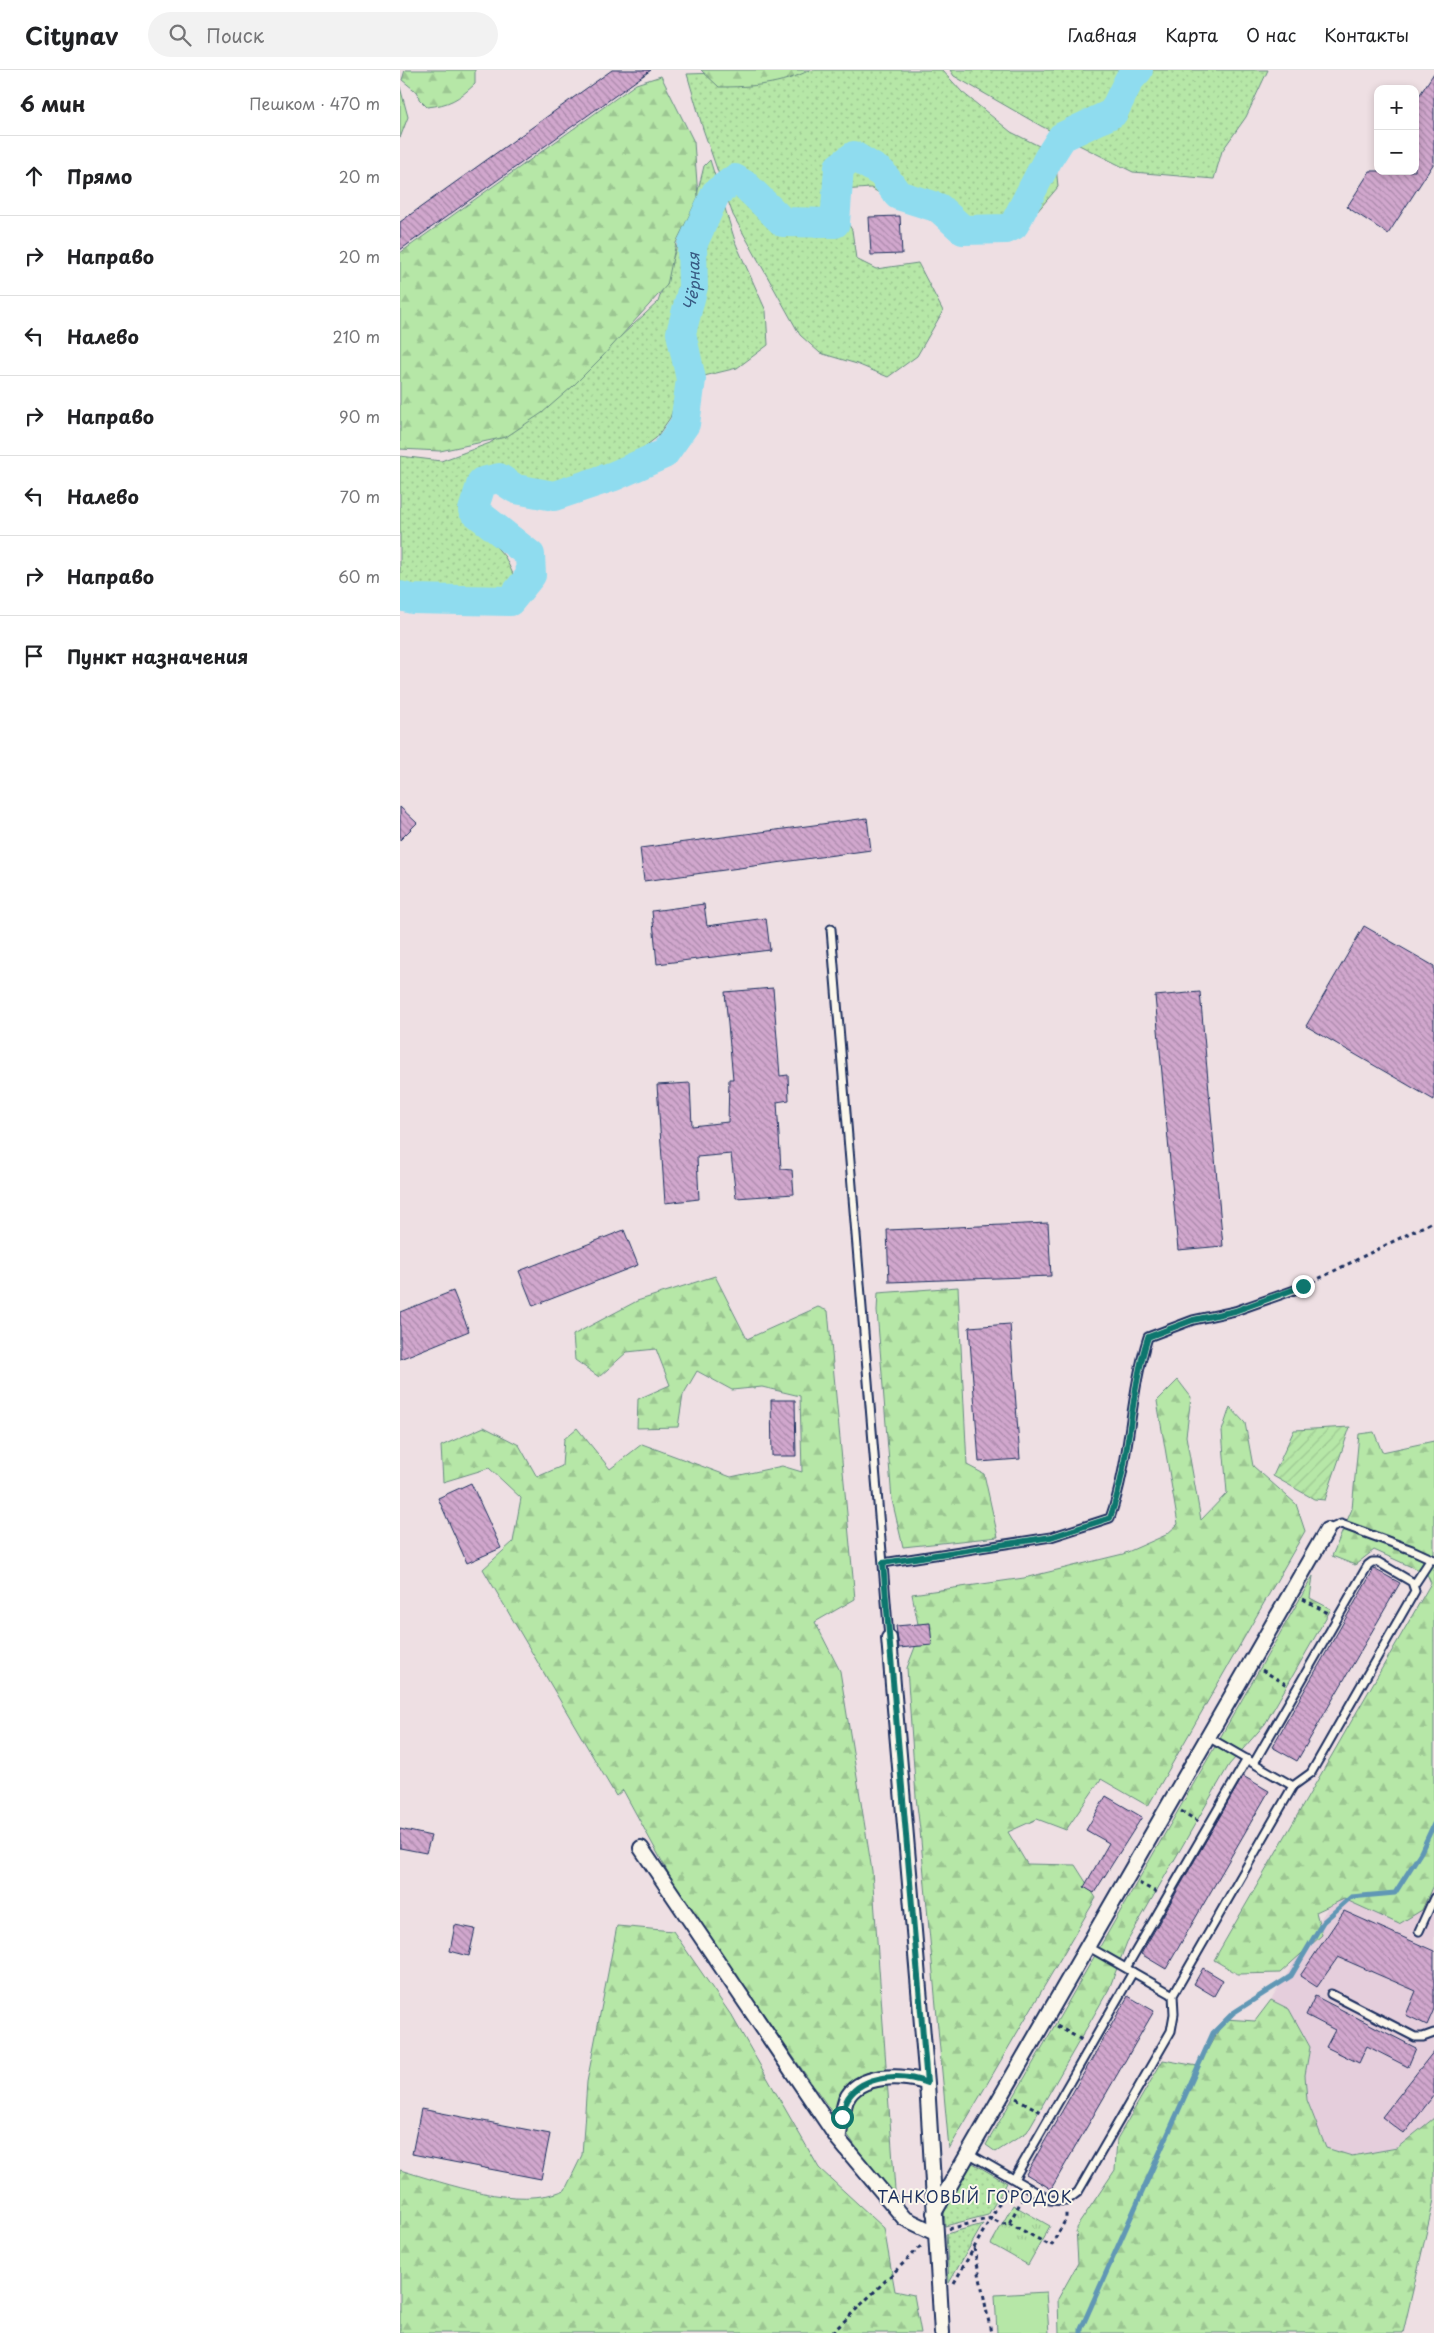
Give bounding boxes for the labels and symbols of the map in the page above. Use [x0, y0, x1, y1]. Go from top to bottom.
water label: Чёрная [675, 251, 705, 313]
route end [1292, 1275, 1315, 1298]
route start [831, 2106, 854, 2129]
district label: ТАНКОВЫЙ ГОРОДОК [877, 2184, 1073, 2208]

